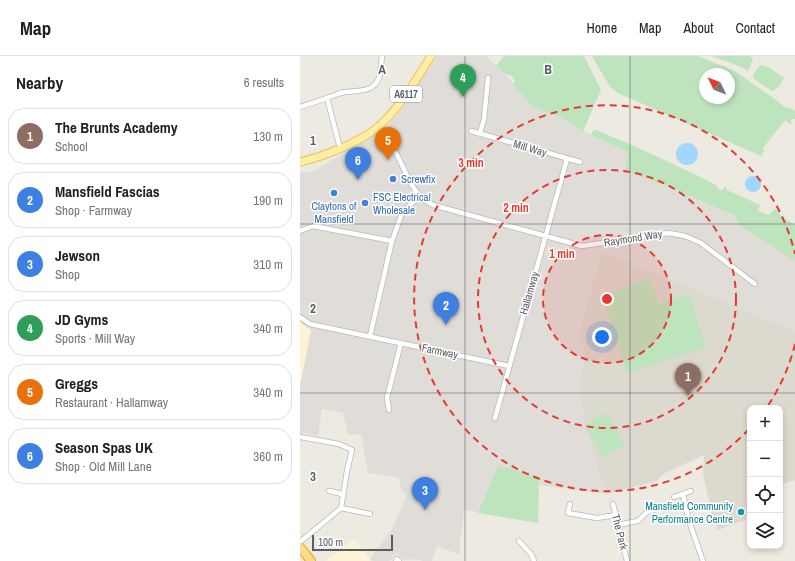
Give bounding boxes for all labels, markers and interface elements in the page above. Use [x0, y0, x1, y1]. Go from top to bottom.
text: Map [20, 15, 51, 41]
text: Home [586, 19, 617, 37]
text: Map [639, 19, 661, 37]
text: About [683, 19, 713, 37]
text: Contact [735, 19, 775, 37]
text: A [378, 61, 386, 78]
text: B [544, 61, 552, 78]
pin: 4 [450, 64, 476, 97]
north arrow [699, 68, 735, 104]
text: Nearby [16, 71, 63, 94]
text: 6 results [244, 74, 284, 91]
road number: A6117 [390, 86, 422, 102]
text: The Brunts Academy [55, 117, 178, 138]
pin: 5 [375, 127, 401, 160]
text: 1 [27, 128, 33, 145]
text: 130 m [253, 128, 283, 145]
text: 1 [310, 132, 316, 149]
street label: Mill Way [512, 137, 549, 160]
text: School [55, 138, 88, 155]
pin: 6 [345, 147, 371, 180]
text: 3 min [458, 155, 484, 171]
place label: Screwfix [401, 172, 436, 186]
marker: Screwfix [388, 174, 398, 184]
text: Mansfield Fascias [55, 181, 160, 202]
marker: Claytons of Mansfield [329, 188, 339, 198]
place label: FSC Electrical Wholesale [373, 190, 431, 217]
text: 2 [27, 192, 33, 209]
text: 190 m [253, 192, 283, 209]
marker: FSC Electrical Wholesale [360, 198, 370, 208]
place label: Claytons of Mansfield [311, 199, 357, 226]
text: 2 min [503, 200, 529, 216]
text: Shop · Farmway [55, 202, 132, 219]
street label: Raymond Way [603, 226, 664, 250]
text: Jewson [55, 245, 100, 266]
text: 1 min [549, 246, 575, 262]
text: 3 [27, 256, 33, 273]
text: 310 m [253, 256, 283, 273]
text: Shop [55, 266, 80, 283]
street label: Hallamway [516, 269, 542, 316]
pin: 2 [433, 292, 459, 325]
centre of rings [600, 292, 614, 306]
text: 2 [310, 300, 316, 317]
text: JD Gyms [55, 309, 108, 330]
text: 4 [27, 320, 33, 337]
text: 340 m [253, 320, 283, 337]
your location [592, 327, 612, 347]
text: Sports · Mill Way [55, 330, 135, 347]
street label: Farmway [421, 340, 460, 362]
pin: 1 [675, 363, 701, 396]
text: Greggs [55, 373, 98, 394]
text: 5 [27, 384, 33, 401]
text: 340 m [253, 384, 283, 401]
text: Restaurant · Hallamway [55, 394, 168, 411]
map controls [747, 405, 783, 549]
button: + [747, 405, 783, 441]
text: Season Spas UK [55, 437, 153, 458]
button: − [747, 441, 783, 477]
text: 6 [27, 448, 33, 465]
text: 360 m [253, 448, 283, 465]
text: Shop · Old Mill Lane [55, 458, 152, 475]
text: 3 [310, 468, 316, 485]
pin: 3 [412, 477, 438, 510]
button: locate [747, 477, 783, 513]
place label: Mansfield Community Performance Centre [645, 499, 733, 526]
marker: Mansfield Community Performance Centre [736, 507, 746, 517]
street label: The Park [609, 513, 631, 552]
button: layers [747, 513, 783, 549]
scale bar [312, 533, 393, 552]
text: 100 m [318, 535, 343, 549]

